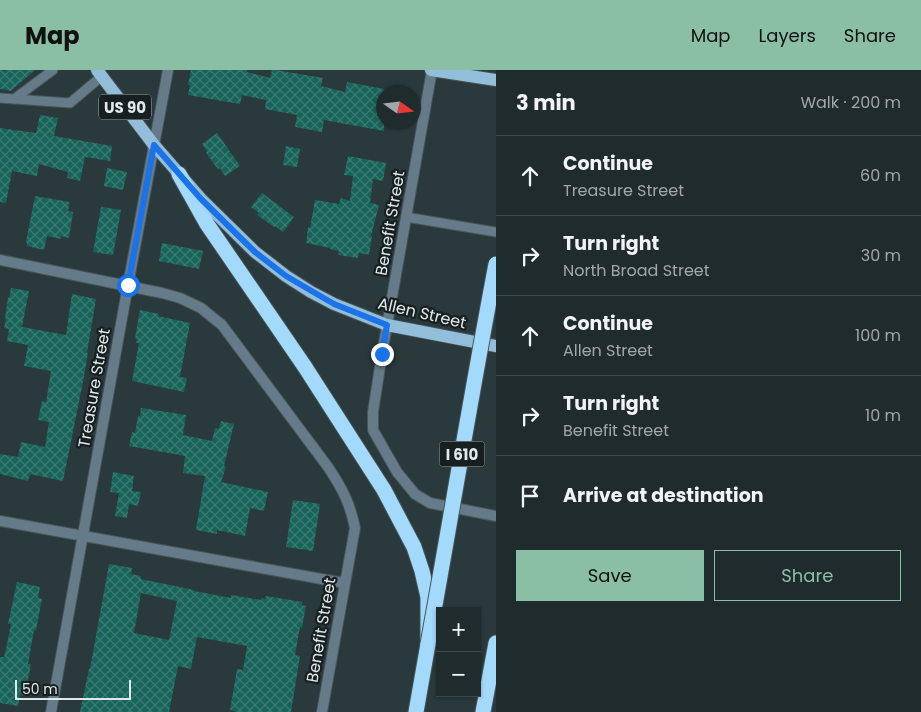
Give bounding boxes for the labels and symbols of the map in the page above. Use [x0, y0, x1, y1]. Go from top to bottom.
north arrow [376, 85, 421, 130]
road number: US 90 [99, 94, 151, 120]
street label: Benefit Street [369, 169, 411, 277]
route start [117, 274, 140, 297]
street label: Allen Street [376, 292, 469, 334]
street label: Treasure Street [72, 326, 116, 450]
route end [371, 343, 394, 366]
road number: I 610 [440, 442, 484, 466]
street label: Benefit Street [300, 576, 342, 684]
scale bar [15, 677, 131, 700]

